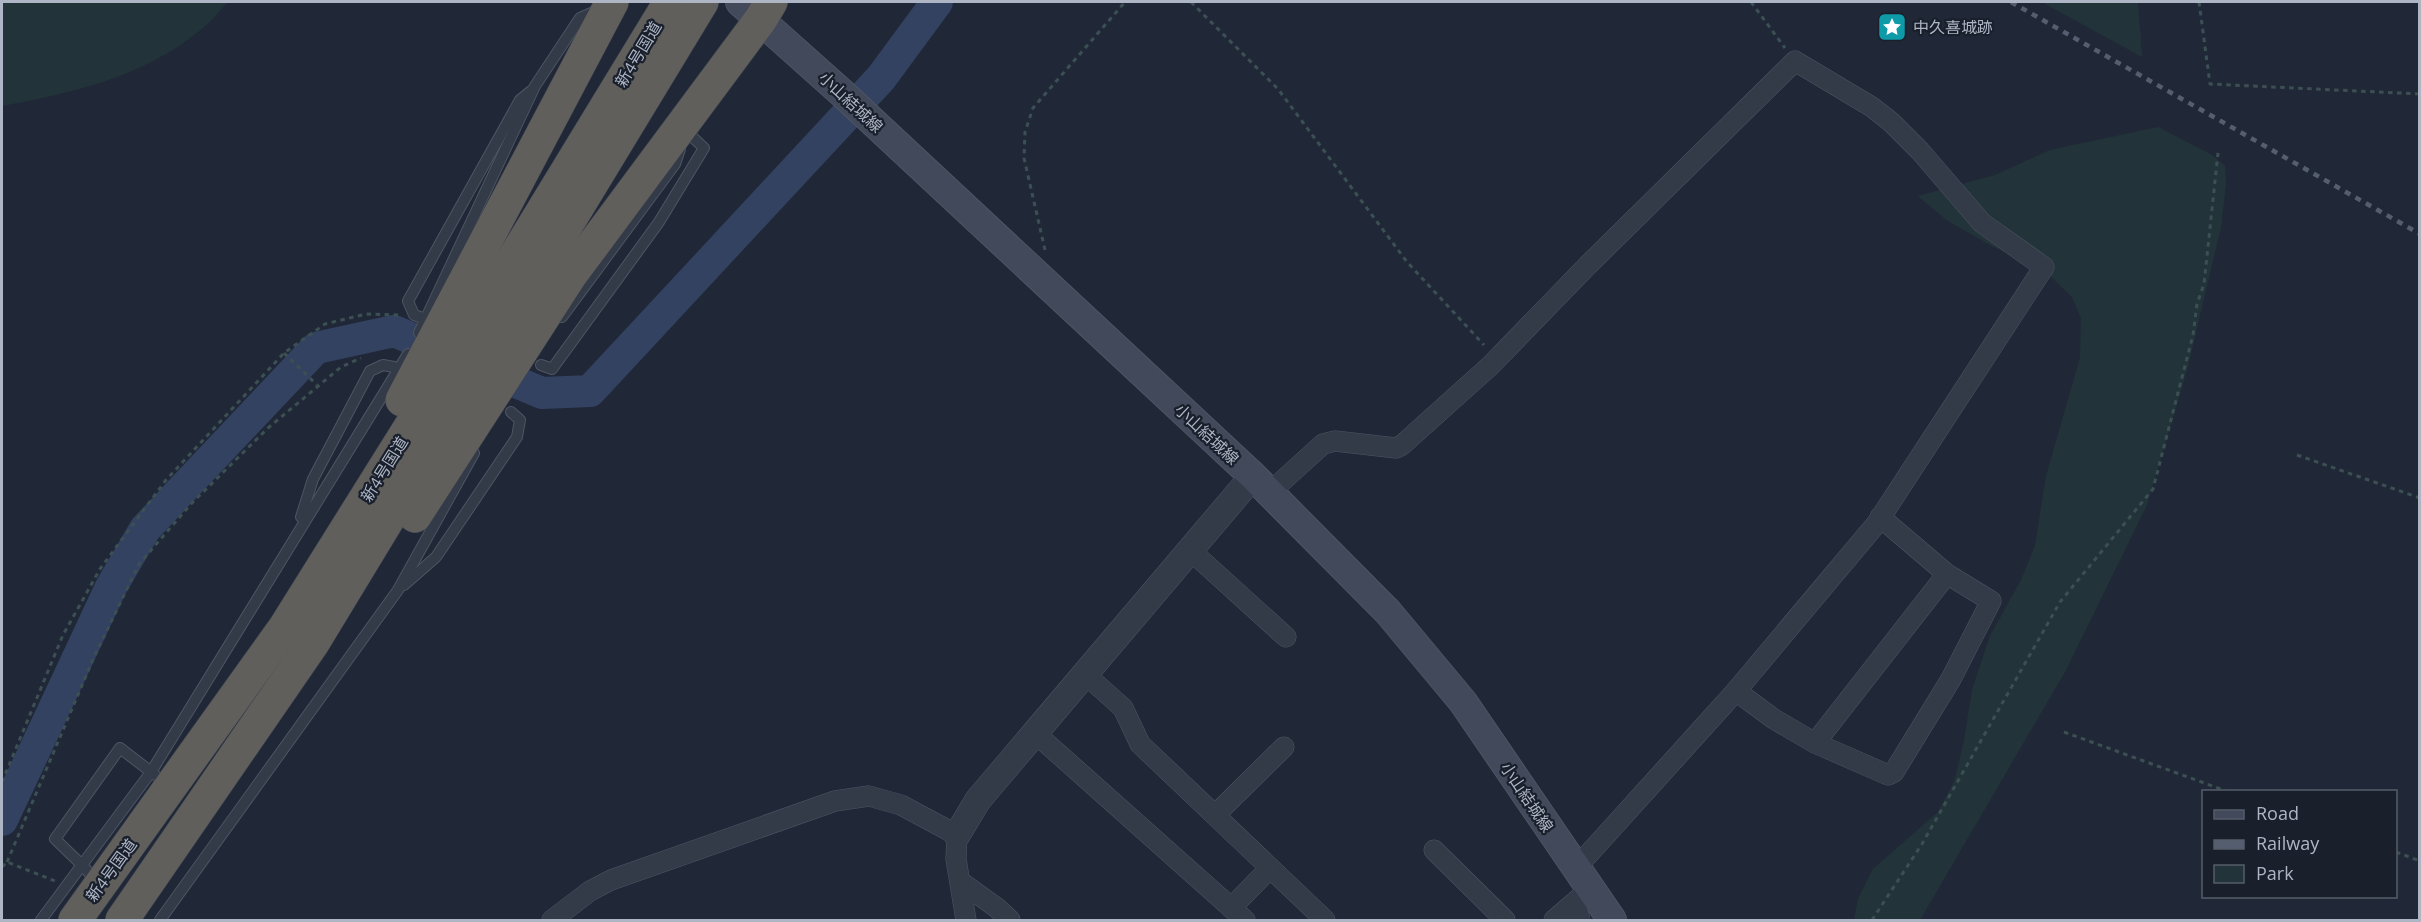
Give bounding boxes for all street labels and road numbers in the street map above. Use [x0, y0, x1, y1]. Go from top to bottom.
street label: 新4号国道 [610, 17, 666, 91]
street label: 小山結城線 [814, 67, 888, 137]
street label: 小山結城線 [1170, 399, 1244, 469]
street label: 新4号国道 [355, 432, 413, 506]
street label: 小山結城線 [1496, 758, 1558, 836]
street label: 新4号国道 [81, 834, 141, 906]

